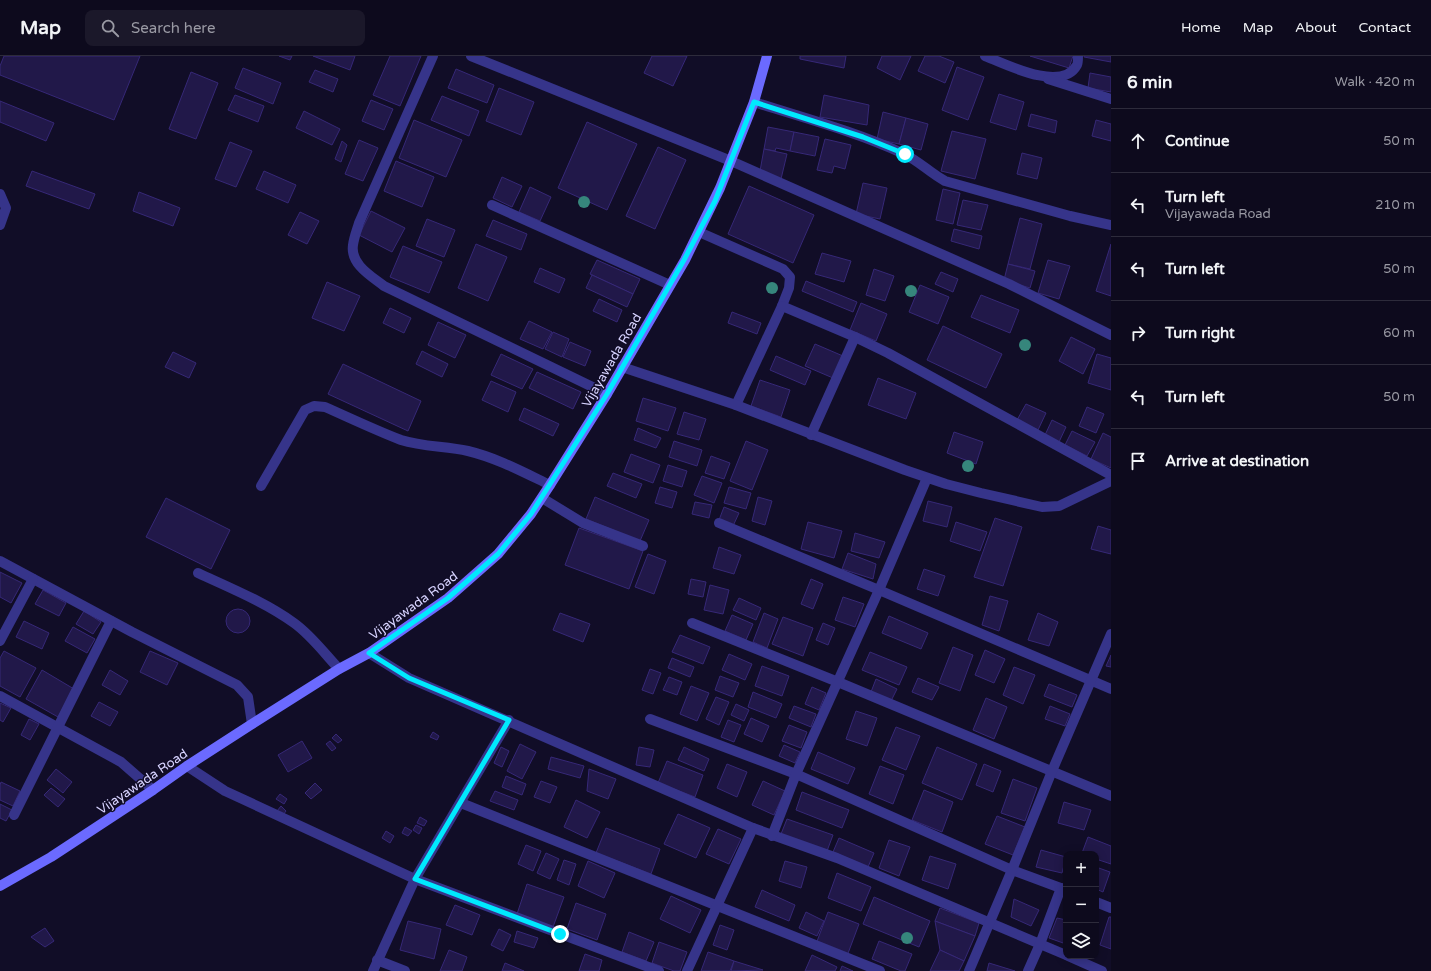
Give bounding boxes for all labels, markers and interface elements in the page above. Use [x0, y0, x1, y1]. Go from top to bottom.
search box [85, 10, 365, 46]
text: Map [20, 17, 61, 39]
icon: search [99, 17, 121, 39]
text: Search here [131, 19, 215, 37]
text: Home [1181, 19, 1221, 36]
text: Map [1243, 19, 1273, 36]
text: About [1295, 19, 1337, 36]
text: Contact [1359, 19, 1411, 36]
text: 6 min [1127, 72, 1172, 93]
text: Walk · 420 m [1335, 74, 1415, 90]
icon: ahead [1127, 130, 1149, 152]
text: Continue [1165, 132, 1229, 150]
text: 50 m [1383, 133, 1415, 149]
route start [896, 145, 914, 163]
text: Turn left [1165, 188, 1225, 206]
icon: left [1127, 194, 1149, 216]
text: 210 m [1375, 197, 1415, 213]
text: Vijayawada Road [1165, 206, 1271, 222]
icon: left [1127, 258, 1149, 280]
text: Turn left [1165, 260, 1225, 278]
text: 50 m [1383, 261, 1415, 277]
street label: Vijayawada Road [578, 311, 645, 410]
icon: right [1127, 322, 1149, 344]
text: Turn right [1165, 324, 1235, 342]
text: 60 m [1383, 325, 1415, 341]
icon: left [1127, 386, 1149, 408]
text: Turn left [1165, 388, 1225, 406]
text: 50 m [1383, 389, 1415, 405]
icon: arrive [1127, 450, 1149, 472]
text: Arrive at destination [1165, 452, 1309, 470]
street label: Vijayawada Road [366, 568, 461, 643]
street label: Vijayawada Road [94, 746, 191, 818]
map controls [1063, 851, 1099, 959]
button: + [1063, 851, 1099, 887]
button: − [1063, 887, 1099, 923]
button: layers [1063, 923, 1099, 959]
route end [551, 925, 569, 943]

